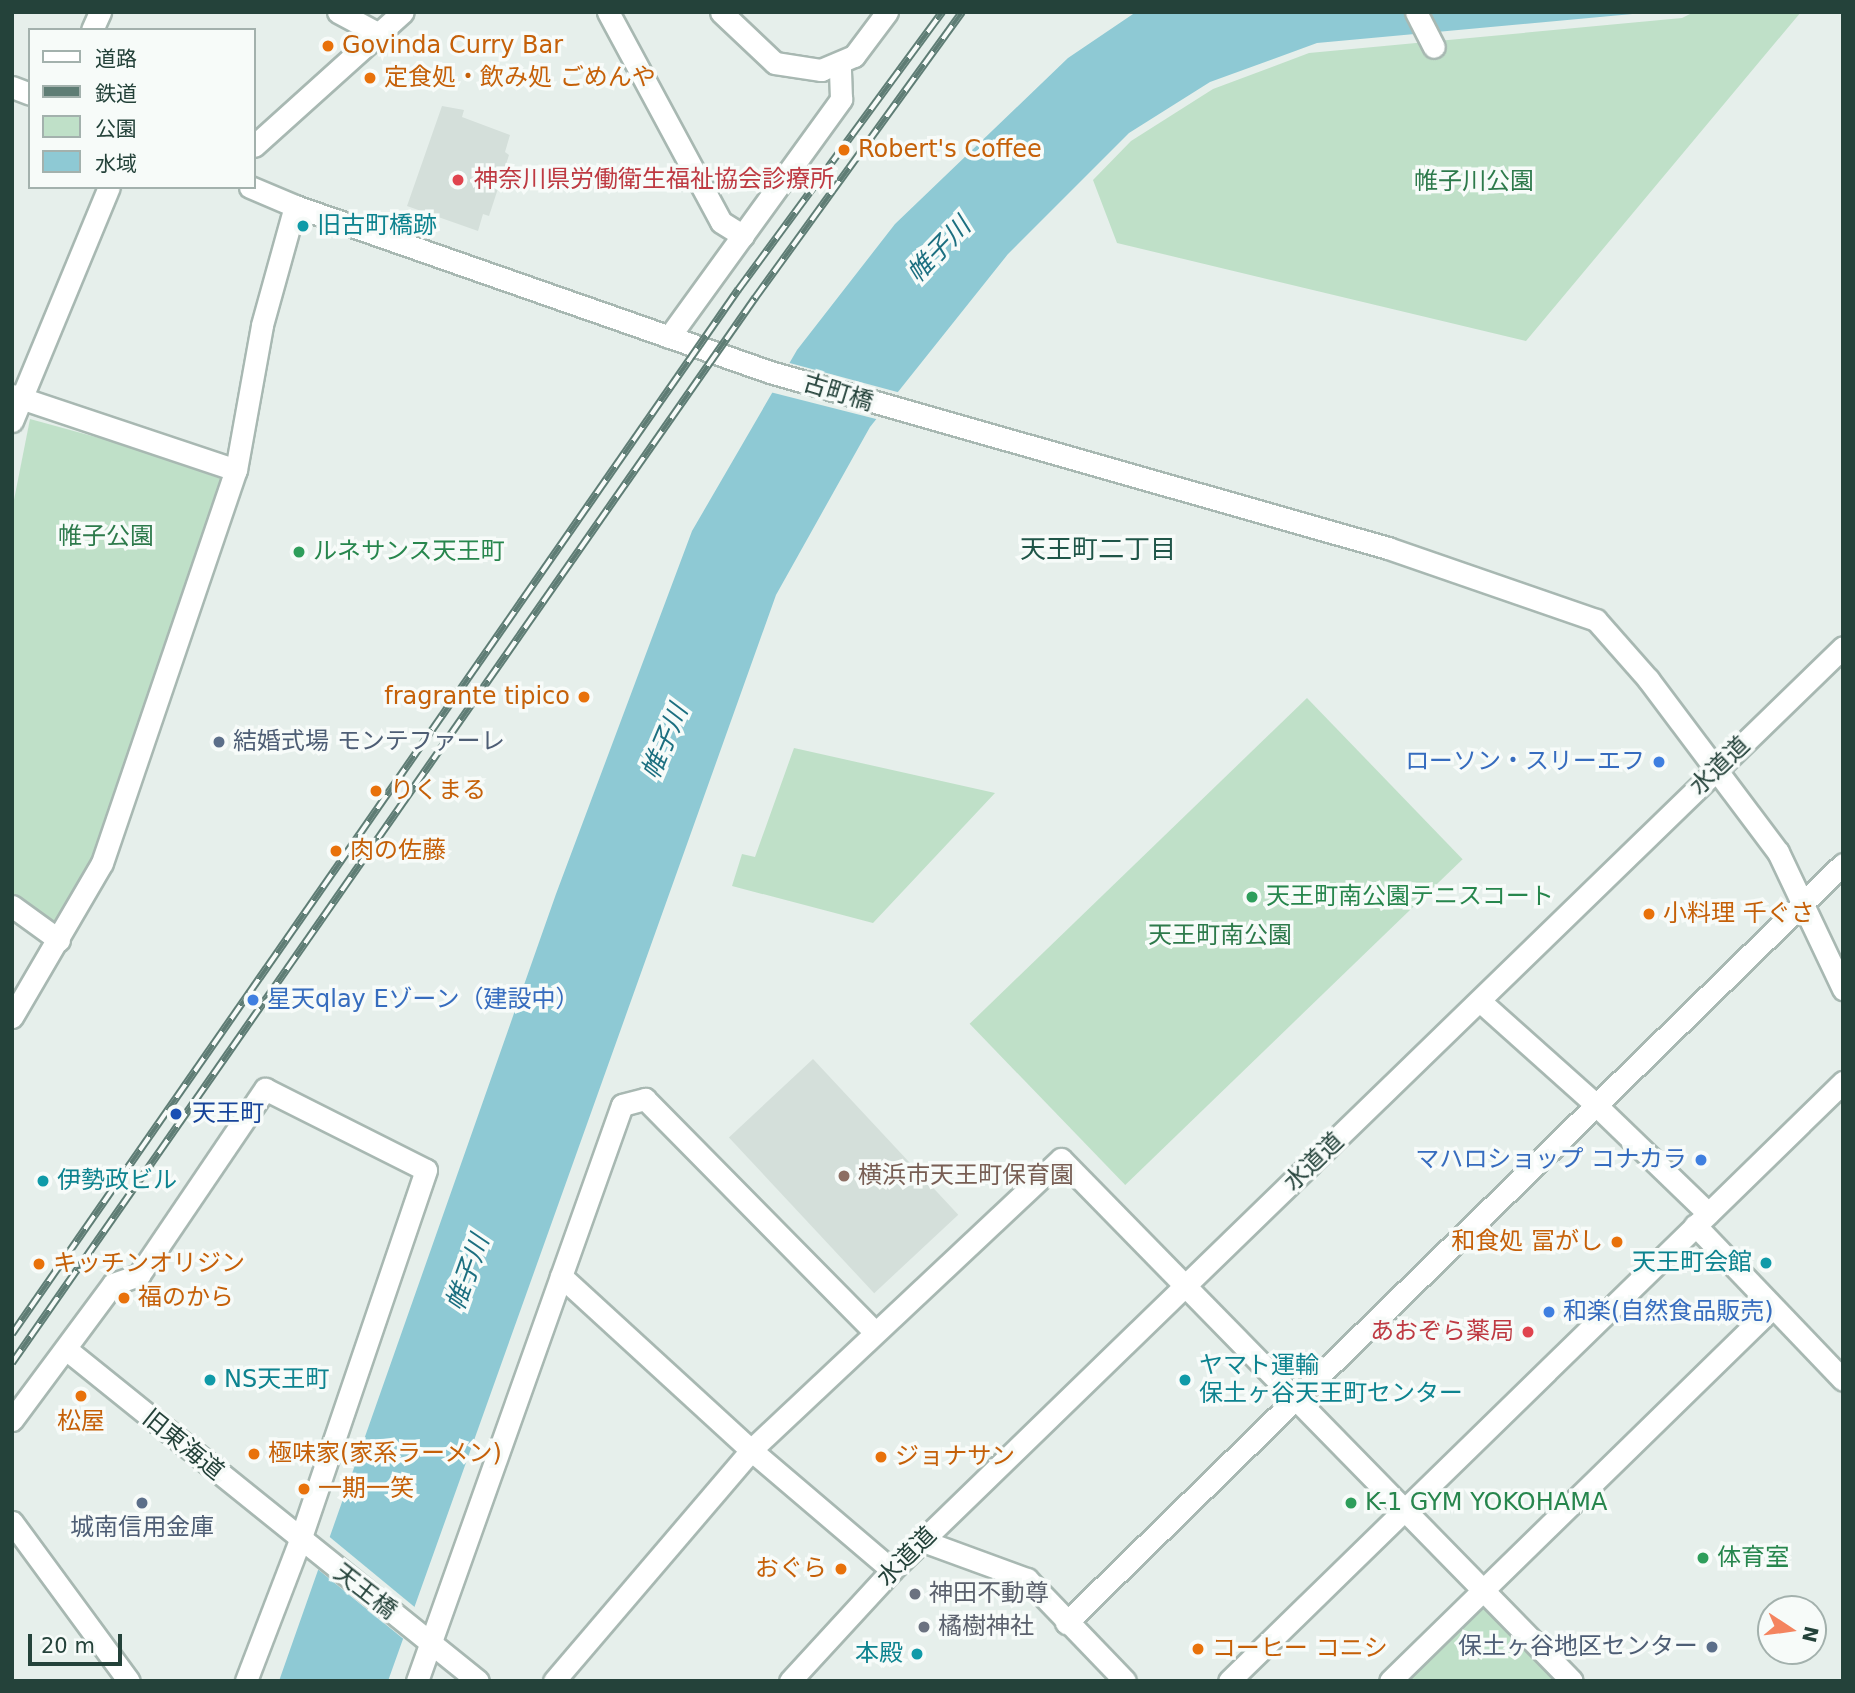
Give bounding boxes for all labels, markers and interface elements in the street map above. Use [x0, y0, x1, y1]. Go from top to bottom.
legend [28, 28, 256, 189]
place label: Govinda Curry Bar [342, 32, 563, 60]
marker: Govinda Curry Bar [320, 38, 336, 54]
text: 道路 [95, 47, 137, 71]
place label: 定食処・飲み処 ごめんや [384, 64, 656, 92]
marker: 定食処・飲み処 ごめんや [362, 70, 378, 86]
text: 鉄道 [95, 82, 137, 106]
text: 公園 [95, 117, 137, 141]
place label: Robert's Coffee [858, 136, 1042, 164]
marker: Robert's Coffee [836, 142, 852, 158]
text: 水域 [95, 152, 137, 176]
place label: 神奈川県労働衛生福祉協会診療所 [474, 166, 834, 194]
park label: 帷子川公園 [1414, 168, 1534, 196]
marker: 神奈川県労働衛生福祉協会診療所 [448, 170, 468, 190]
water label: 帷子川 [901, 211, 977, 289]
place label: 旧古町橋跡 [317, 212, 437, 240]
marker: 旧古町橋跡 [295, 218, 311, 234]
street label: 古町橋 [799, 369, 877, 417]
park label: 帷子公園 [58, 523, 154, 551]
district label: 天王町二丁目 [1020, 534, 1176, 566]
place label: ルネサンス天王町 [313, 538, 505, 566]
marker: ルネサンス天王町 [291, 544, 307, 560]
place label: fragrante tipico [384, 683, 570, 711]
marker: fragrante tipico [576, 689, 592, 705]
water label: 帷子川 [635, 700, 695, 784]
place label: 結婚式場 モンテファーレ [233, 728, 505, 756]
street label: 水道道 [1684, 731, 1756, 801]
marker: 結婚式場 モンテファーレ [211, 734, 227, 750]
place label: ローソン・スリーエフ [1405, 748, 1645, 776]
marker: ローソン・スリーエフ [1651, 754, 1667, 770]
place label: りくまる [390, 777, 486, 805]
marker: りくまる [368, 783, 384, 799]
place label: 肉の佐藤 [350, 837, 446, 865]
marker: 肉の佐藤 [328, 843, 344, 859]
place label: 天王町南公園テニスコート [1266, 883, 1554, 911]
marker: 天王町南公園テニスコート [1244, 889, 1260, 905]
place label: 小料理 千ぐさ [1663, 900, 1815, 928]
marker: 小料理 千ぐさ [1641, 906, 1657, 922]
park label: 天王町南公園 [1148, 922, 1292, 950]
place label: 星天qlay Eゾーン（建設中） [267, 986, 581, 1014]
marker: 星天qlay Eゾーン（建設中） [245, 992, 261, 1008]
place label: 天王町 [192, 1100, 264, 1128]
marker: 天王町 [166, 1104, 186, 1124]
street label: 水道道 [1278, 1127, 1350, 1197]
place label: マハロショップ コナカラ [1415, 1146, 1687, 1174]
marker: マハロショップ コナカラ [1693, 1152, 1709, 1168]
place label: 横浜市天王町保育園 [858, 1162, 1074, 1190]
place label: 伊勢政ビル [57, 1167, 177, 1195]
marker: 横浜市天王町保育園 [836, 1168, 852, 1184]
marker: 伊勢政ビル [35, 1173, 51, 1189]
place label: 和食処 冨がし [1451, 1228, 1603, 1256]
water label: 帷子川 [440, 1231, 496, 1315]
marker: 和食処 冨がし [1609, 1234, 1625, 1250]
place label: 天王町会館 [1632, 1249, 1752, 1277]
place label: キッチンオリジン [53, 1250, 245, 1278]
marker: 天王町会館 [1758, 1255, 1774, 1271]
marker: キッチンオリジン [31, 1256, 47, 1272]
place label: 福のから [138, 1284, 234, 1312]
marker: 福のから [116, 1290, 132, 1306]
place label: 和楽(自然食品販売) [1563, 1298, 1774, 1326]
marker: 和楽(自然食品販売) [1541, 1304, 1557, 1320]
place label: あおぞら薬局 [1370, 1318, 1514, 1346]
marker: あおぞら薬局 [1520, 1324, 1536, 1340]
place label: ヤマト運輸 保土ヶ谷天王町センター [1199, 1352, 1463, 1408]
place label: NS天王町 [224, 1366, 329, 1394]
marker: NS天王町 [202, 1372, 218, 1388]
marker: ヤマト運輸 保土ヶ谷天王町センター [1177, 1372, 1193, 1388]
marker: 松屋 [73, 1388, 89, 1404]
street label: 旧東海道 [137, 1404, 229, 1486]
place label: 松屋 [57, 1408, 105, 1436]
place label: 極味家(家系ラーメン) [268, 1440, 503, 1468]
place label: ジョナサン [895, 1443, 1015, 1471]
marker: 極味家(家系ラーメン) [246, 1446, 262, 1462]
marker: ジョナサン [873, 1449, 889, 1465]
place label: 一期一笑 [318, 1475, 414, 1503]
marker: 一期一笑 [296, 1481, 312, 1497]
place label: K-1 GYM YOKOHAMA [1365, 1489, 1607, 1517]
marker: 城南信用金庫 [134, 1495, 150, 1511]
marker: K-1 GYM YOKOHAMA [1343, 1495, 1359, 1511]
place label: 城南信用金庫 [70, 1514, 214, 1542]
street label: 水道道 [871, 1521, 943, 1593]
place label: 体育室 [1717, 1544, 1789, 1572]
marker: 体育室 [1695, 1550, 1711, 1566]
place label: おぐら [755, 1555, 827, 1583]
street label: 天王橋 [328, 1558, 402, 1626]
marker: おぐら [833, 1561, 849, 1577]
place label: 神田不動尊 [929, 1580, 1049, 1608]
marker: 神田不動尊 [907, 1586, 923, 1602]
north arrow [1757, 1595, 1827, 1665]
place label: 橘樹神社 [938, 1613, 1034, 1641]
marker: 橘樹神社 [916, 1619, 932, 1635]
scale bar [32, 1620, 126, 1664]
text: N [1798, 1624, 1823, 1644]
place label: 保土ヶ谷地区センター [1458, 1633, 1698, 1661]
text: 20 m [41, 1634, 95, 1658]
place label: コーヒー コニシ [1212, 1635, 1388, 1663]
marker: 保土ヶ谷地区センター [1704, 1639, 1720, 1655]
place label: 本殿 [855, 1640, 903, 1668]
marker: コーヒー コニシ [1190, 1641, 1206, 1657]
marker: 本殿 [909, 1646, 925, 1662]

